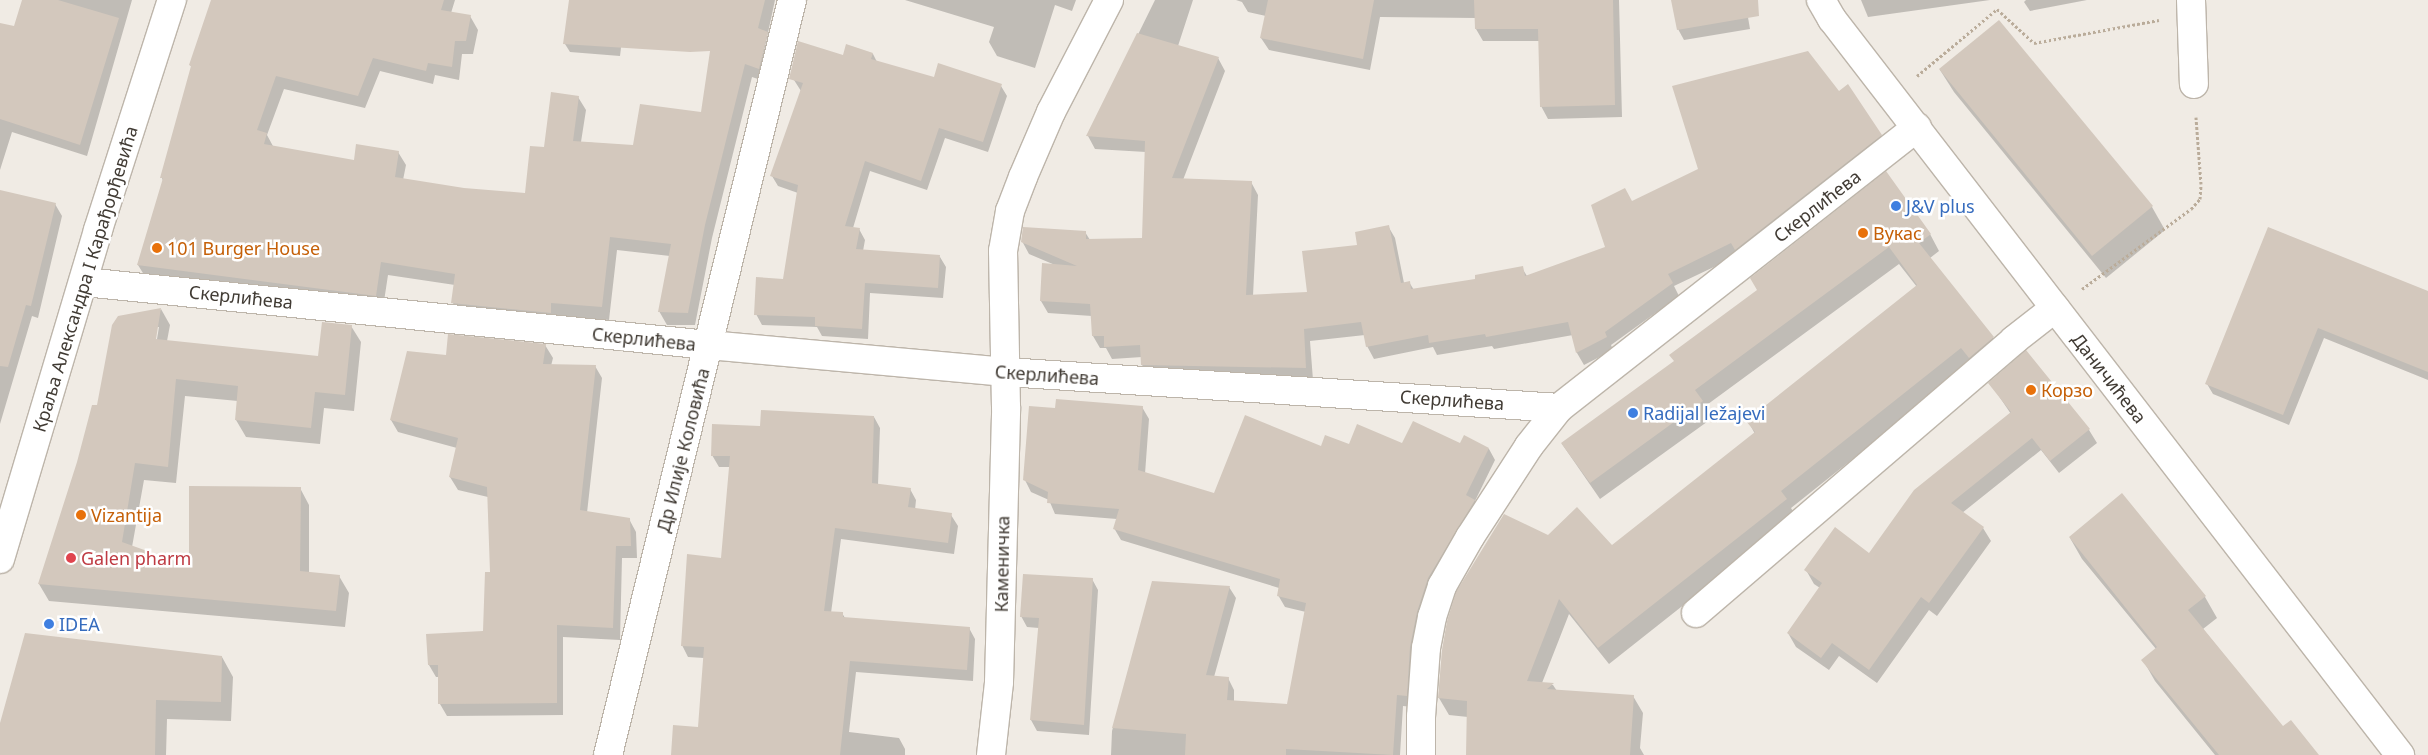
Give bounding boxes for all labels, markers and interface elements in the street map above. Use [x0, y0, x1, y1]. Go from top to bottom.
street label: Краља Александра I Карађорђевића [28, 123, 142, 435]
street label: Скерлићева [1769, 165, 1865, 247]
place label: J&V plus [1906, 195, 1975, 217]
marker: J&V plus [1890, 200, 1902, 212]
place label: Вукас [1873, 222, 1922, 244]
marker: Вукас [1857, 227, 1869, 239]
place label: 101 Burger House [167, 237, 320, 259]
marker: 101 Burger House [151, 242, 163, 254]
street label: Скерлићева [188, 281, 294, 313]
street label: Скерлићева [591, 323, 697, 355]
street label: Даничићева [2067, 329, 2151, 427]
street label: Скерлићева [994, 361, 1100, 389]
street label: Др Илије Коловића [652, 366, 714, 534]
place label: Корзо [2041, 379, 2093, 401]
marker: Корзо [2025, 384, 2037, 396]
street label: Скерлићева [1399, 386, 1505, 414]
place label: Radijal ležajevi [1643, 402, 1765, 424]
marker: Radijal ležajevi [1627, 407, 1639, 419]
place label: Vizantija [91, 504, 162, 526]
marker: Vizantija [75, 509, 87, 521]
street label: Каменичка [990, 515, 1014, 613]
place label: Galen pharm [81, 547, 191, 569]
marker: Galen pharm [65, 552, 77, 564]
place label: IDEA [59, 613, 100, 635]
marker: IDEA [43, 618, 55, 630]

